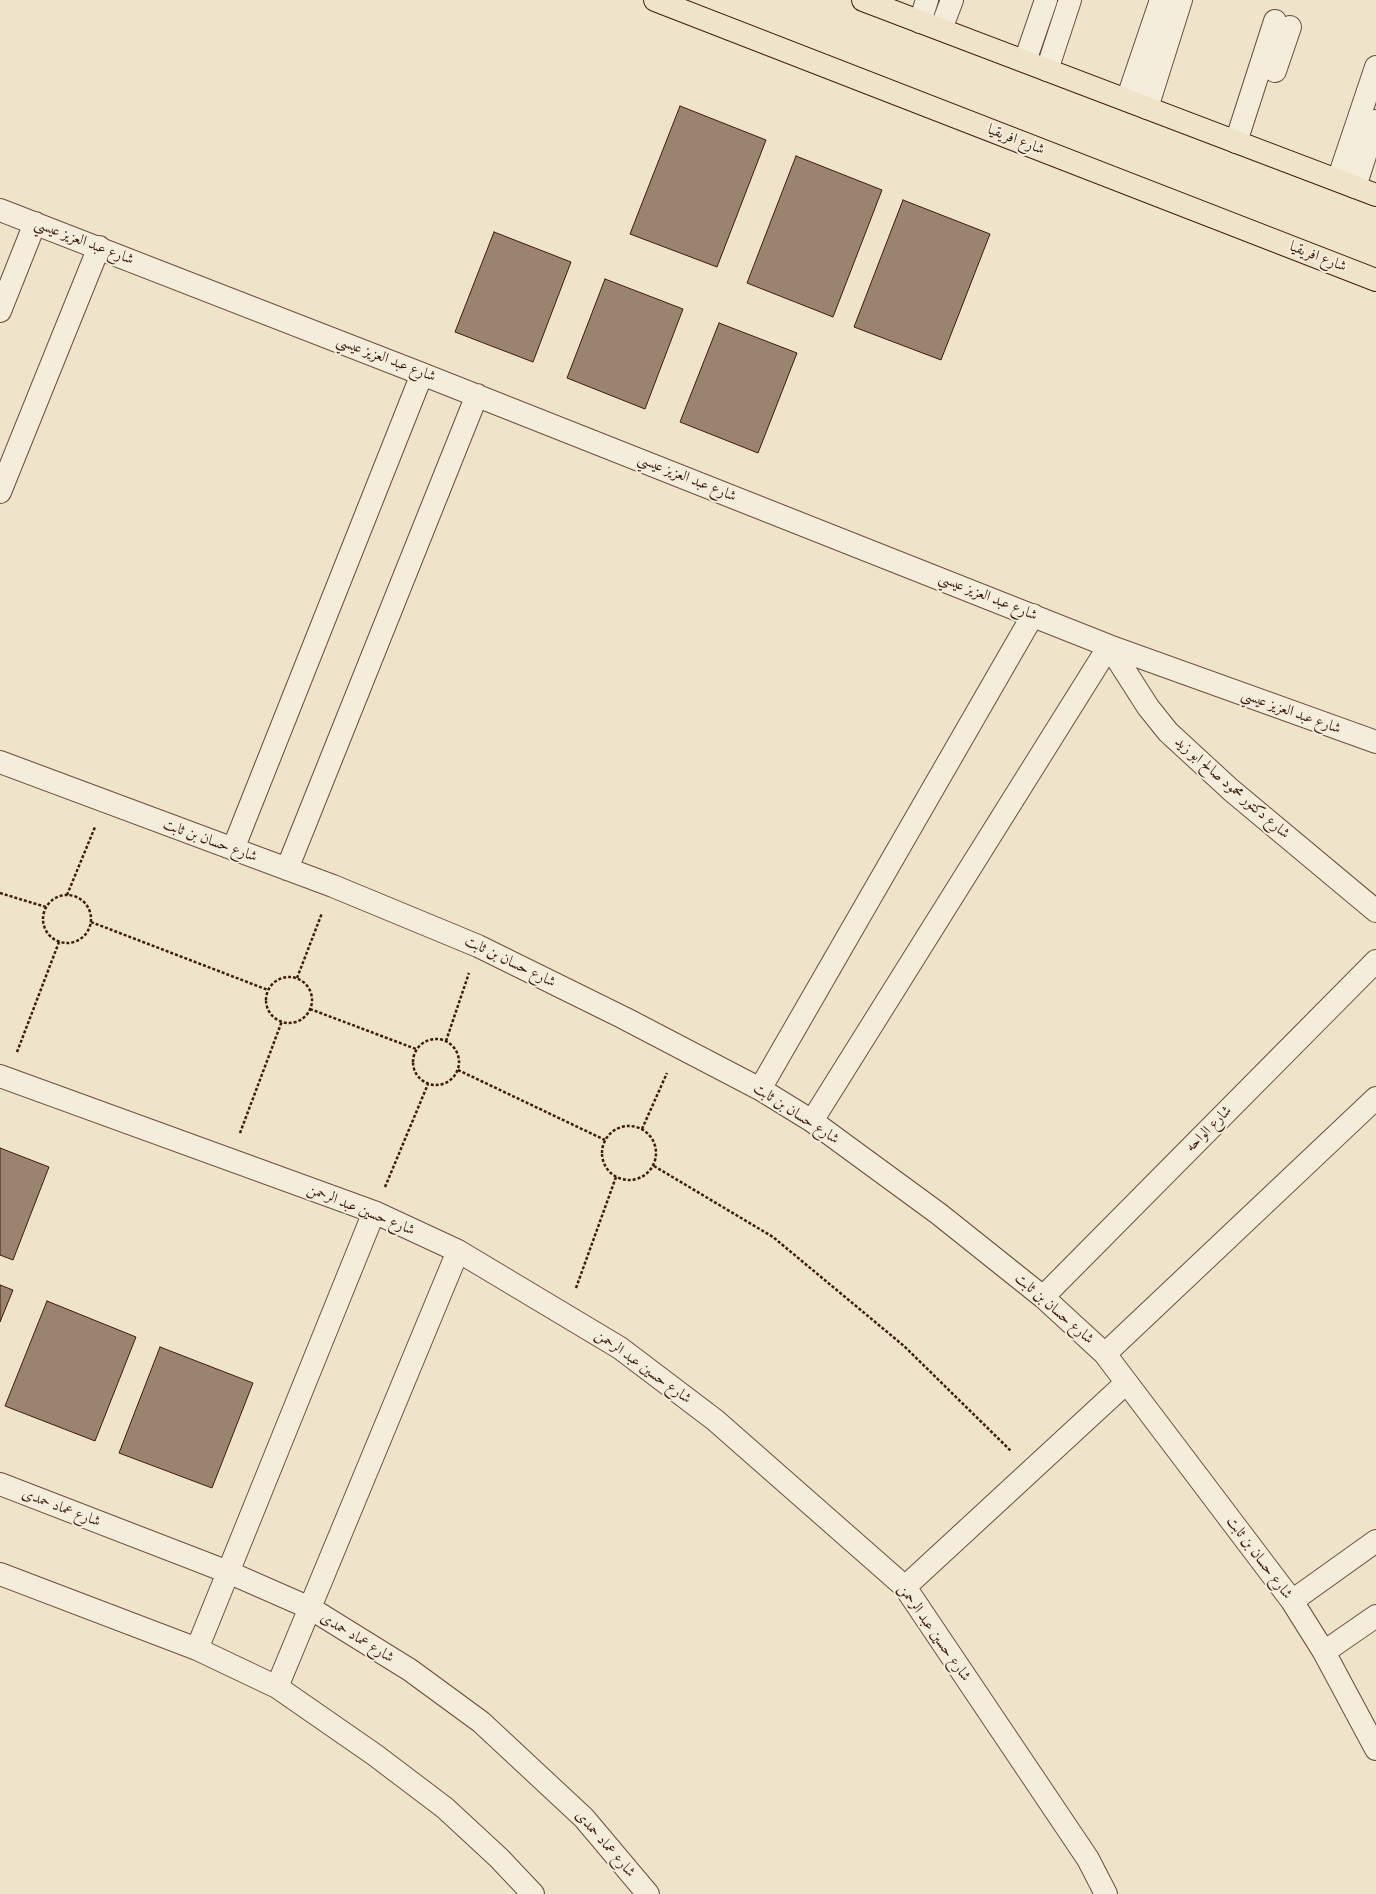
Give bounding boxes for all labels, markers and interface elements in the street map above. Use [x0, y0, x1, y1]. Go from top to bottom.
street label: شارع افريقيا [985, 121, 1047, 159]
street label: شارع عبد العزيز عيسي [32, 215, 136, 269]
street label: شارع افريقيا [1287, 238, 1349, 276]
street label: شارع عبد العزيز عيسي [334, 332, 438, 386]
street label: شارع عبد العزيز عيسي [635, 450, 739, 506]
street label: شارع عبد العزيز عيسي [936, 569, 1040, 625]
street label: شارع عبد العزيز عيسي [1239, 686, 1343, 738]
street label: شارع دكتور محمود صالح ابو زيد [1171, 733, 1293, 843]
street label: شارع حسان بن ثابت [160, 816, 260, 866]
street label: شارع حسان بن ثابت [462, 932, 558, 992]
street label: شارع حسان بن ثابت [750, 1079, 842, 1149]
street label: شارع الواحه [1182, 1102, 1236, 1156]
street label: شارع حسين عبد الرحمن [304, 1180, 418, 1240]
street label: شارع حسان بن ثابت [1011, 1270, 1097, 1348]
street label: شارع حسين عبد الرحمن [591, 1326, 695, 1408]
street label: شارع عماد حمدى [19, 1485, 103, 1531]
street label: شارع حسان بن ثابت [1222, 1513, 1296, 1603]
street label: شارع حسين عبد الرحمن [894, 1581, 974, 1685]
street label: شارع عماد حمدى [317, 1609, 397, 1667]
street label: شارع عماد حمدى [571, 1807, 639, 1881]

